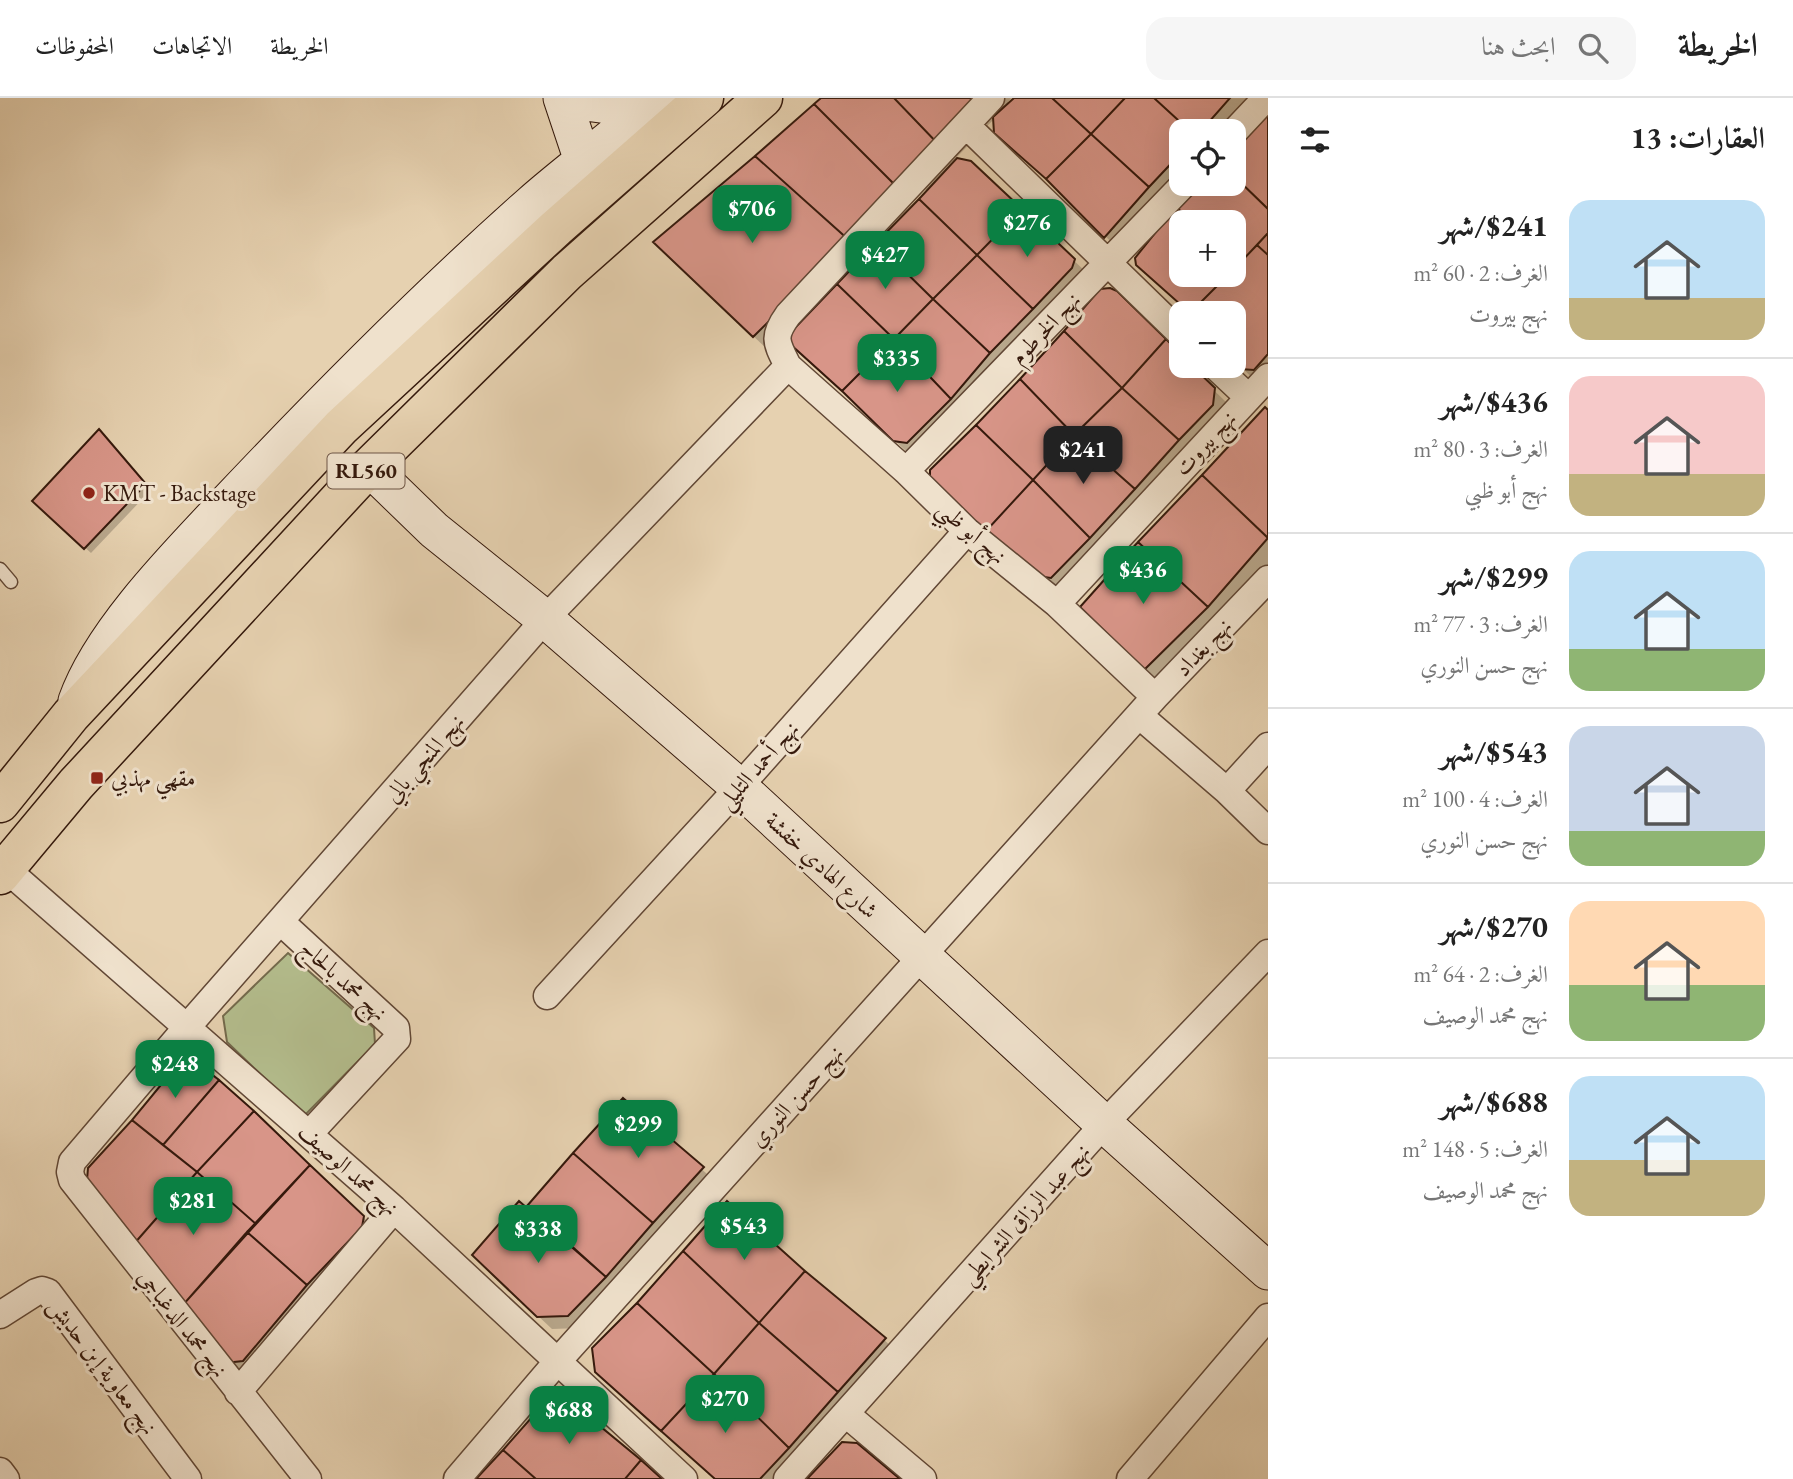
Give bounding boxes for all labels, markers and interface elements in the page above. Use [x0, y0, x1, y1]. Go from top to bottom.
search box [1146, 17, 1636, 80]
text: الخريطة [1678, 23, 1758, 66]
text: ابحث هنا [1481, 29, 1556, 63]
icon: search [1574, 29, 1612, 67]
text: المحفوظات [35, 30, 114, 61]
text: الاتجاهات [152, 30, 232, 61]
text: الخريطة [270, 30, 329, 61]
text: العقارات: 13 [1630, 118, 1765, 157]
map controls [1169, 119, 1246, 378]
button: locate [1169, 119, 1246, 196]
icon: filters [1296, 121, 1334, 159]
pin: $706 [711, 186, 793, 245]
text: $706 [728, 193, 776, 223]
pin: $276 [986, 200, 1068, 259]
text: $241/شهر [1440, 206, 1548, 245]
text: $276 [1003, 207, 1051, 237]
button: + [1169, 210, 1246, 287]
icon: home [1625, 228, 1709, 312]
pin: $427 [844, 232, 926, 291]
text: $427 [861, 239, 909, 269]
text: الغرف: 2 · 60 m² [1413, 258, 1548, 288]
street label: نهج الخرطوم [1003, 285, 1091, 375]
text: نهج بيروت [1469, 299, 1548, 329]
button: − [1169, 301, 1246, 378]
pin: $335 [856, 334, 938, 394]
text: $335 [873, 342, 921, 372]
text: $436/شهر [1440, 382, 1548, 421]
street label: نهج بيروت [1167, 404, 1247, 486]
icon: home [1625, 404, 1709, 488]
pin: $241 [1042, 426, 1124, 486]
text: $241 [1059, 434, 1107, 464]
text: الغرف: 3 · 80 m² [1413, 434, 1548, 464]
road number: RL560 [328, 454, 404, 488]
text: نهج أبو ظبي [1464, 475, 1548, 505]
place label: KMT - Backstage [103, 478, 256, 508]
marker: KMT - Backstage [81, 485, 97, 501]
street label: نهج أبو ظبي [927, 493, 1014, 575]
pin: $436 [1102, 546, 1184, 606]
text: $436 [1119, 554, 1167, 584]
text: $299/شهر [1440, 557, 1548, 596]
icon: home [1625, 579, 1709, 663]
text: الغرف: 3 · 77 m² [1413, 609, 1548, 639]
street label: نهج بغداد [1168, 611, 1243, 687]
text: نهج حسن النوري [1420, 650, 1548, 680]
street label: نهج المنجي بالي [377, 707, 476, 813]
street label: نهج أحمد التليلي [710, 714, 812, 821]
text: $543/شهر [1440, 732, 1548, 771]
icon: home [1625, 754, 1709, 838]
place label: مقهي مهذبي [111, 763, 196, 800]
marker: مقهي مهذبي [89, 770, 105, 786]
text: الغرف: 4 · 100 m² [1402, 784, 1548, 814]
street label: شارع الهادي خفشة [756, 805, 885, 929]
text: نهج حسن النوري [1420, 825, 1548, 855]
text: $270/شهر [1440, 907, 1548, 946]
icon: home [1625, 929, 1709, 1013]
street label: نهج محمد بالحاج [290, 933, 394, 1032]
text: الغرف: 2 · 64 m² [1413, 959, 1548, 989]
text: نهج محمد الوصيف [1423, 1000, 1548, 1030]
street label: نهج حسن النوري [742, 1039, 854, 1158]
pin: $248 [134, 1040, 216, 1100]
text: $248 [151, 1048, 199, 1078]
text: $688/شهر [1440, 1082, 1548, 1121]
pin: $299 [597, 1100, 679, 1160]
icon: home [1625, 1104, 1709, 1188]
text: $299 [614, 1108, 662, 1138]
street label: نهج محمد الوصيف [288, 1116, 406, 1227]
text: الغرف: 5 · 148 m² [1402, 1134, 1548, 1164]
street label: نهج عبد الرزاق الشرايطي [953, 1137, 1102, 1296]
text: نهج محمد الوصيف [1423, 1175, 1548, 1205]
pin: $281 [152, 1178, 234, 1237]
text: $281 [169, 1185, 217, 1215]
pin: $543 [703, 1202, 785, 1262]
pin: $338 [497, 1206, 579, 1265]
text: $543 [720, 1210, 768, 1240]
text: $338 [514, 1213, 562, 1243]
street label: نهج محمد الدغباجي [126, 1262, 235, 1387]
street label: نهج معاوية إبن حديش [37, 1291, 164, 1444]
pin: $270 [684, 1376, 766, 1435]
text: $270 [701, 1383, 749, 1413]
pin: $688 [528, 1386, 610, 1446]
text: $688 [545, 1394, 593, 1424]

